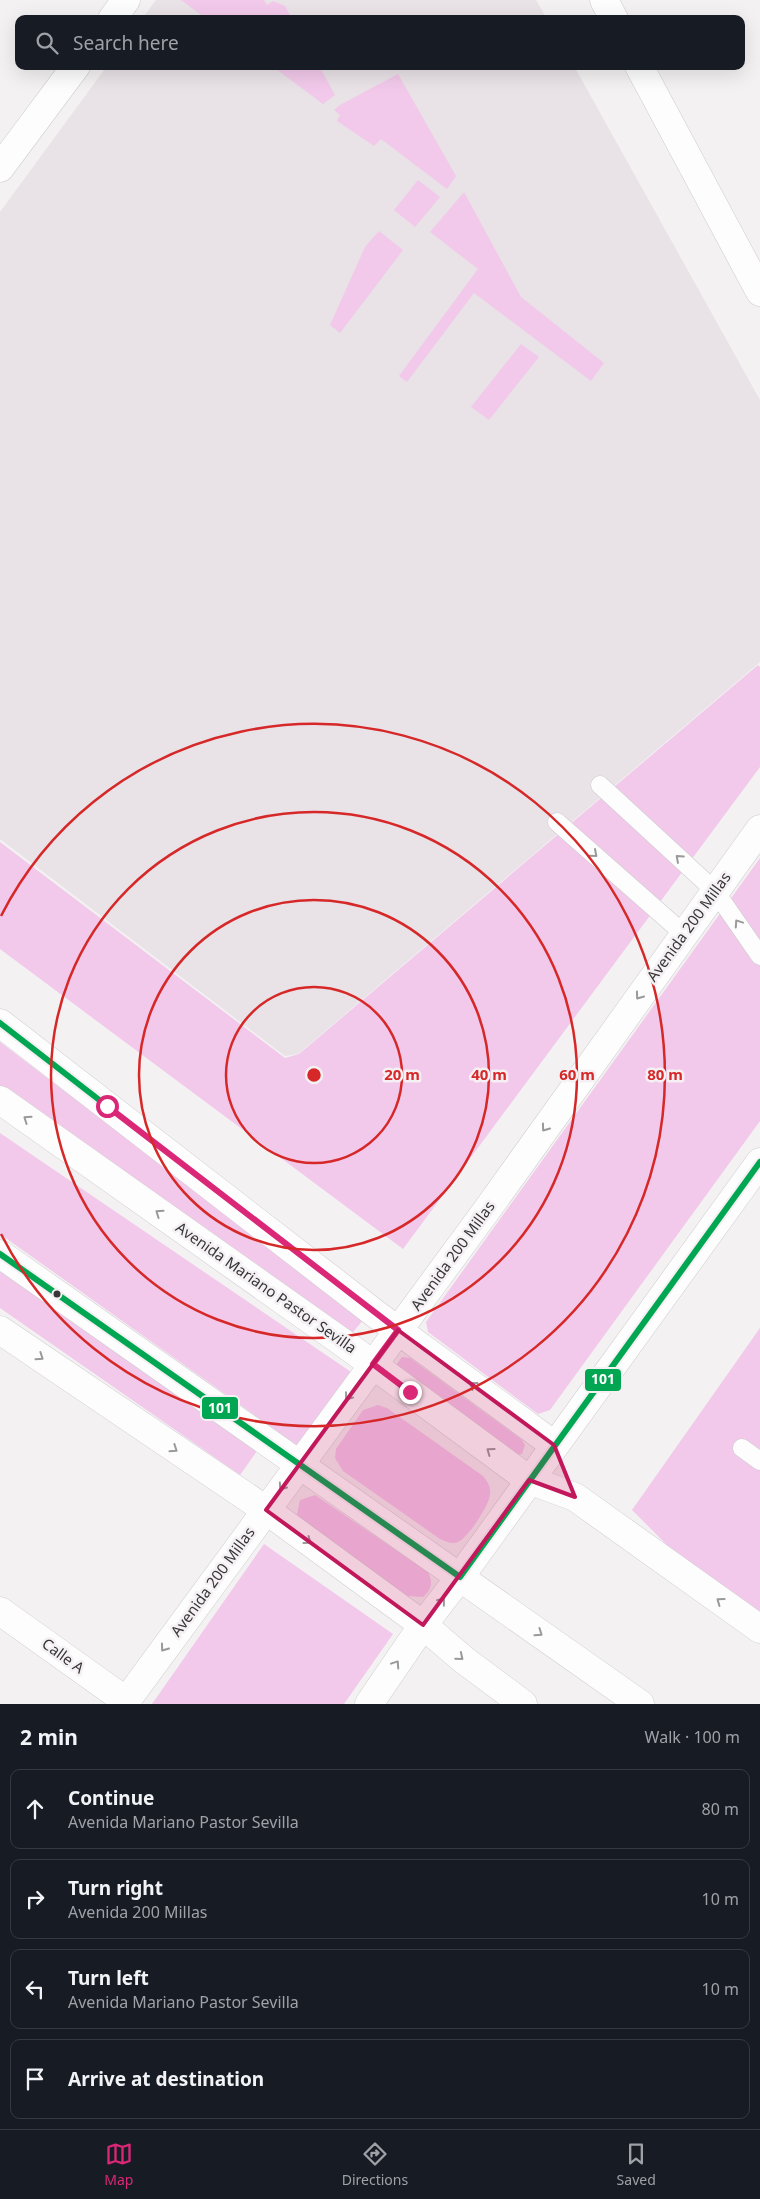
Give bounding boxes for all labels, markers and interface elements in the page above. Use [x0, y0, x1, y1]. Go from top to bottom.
search box [15, 15, 745, 70]
icon: search [33, 29, 61, 57]
text: Search here [73, 30, 179, 56]
one-way arrow [588, 848, 597, 857]
one-way arrow [675, 855, 684, 864]
street label: Avenida 200 Millas [642, 868, 735, 985]
one-way arrow [735, 919, 744, 928]
one-way arrow [636, 990, 645, 1000]
text: 20 m [384, 1064, 420, 1084]
text: 40 m [471, 1064, 507, 1084]
text: 60 m [559, 1064, 595, 1084]
text: 80 m [647, 1064, 683, 1084]
centre of rings [305, 1066, 323, 1084]
route start [96, 1095, 119, 1118]
one-way arrow [23, 1116, 33, 1125]
one-way arrow [542, 1122, 551, 1132]
street label: Avenida 200 Millas [406, 1197, 499, 1314]
one-way arrow [155, 1210, 165, 1219]
street label: Avenida Mariano Pastor Sevilla [172, 1217, 361, 1357]
unlabelled marker [52, 1289, 62, 1299]
one-way arrow [34, 1351, 44, 1360]
line badge: 101 [584, 1368, 622, 1392]
text: 101 [591, 1369, 615, 1388]
route end [399, 1381, 422, 1404]
one-way arrow [469, 1382, 479, 1391]
one-way arrow [345, 1391, 354, 1401]
line badge: 101 [201, 1396, 239, 1420]
text: 101 [208, 1398, 232, 1417]
one-way arrow [169, 1443, 178, 1452]
one-way arrow [486, 1448, 496, 1457]
one-way arrow [279, 1481, 288, 1491]
street label: Avenida 200 Millas [166, 1523, 259, 1640]
one-way arrow [302, 1535, 312, 1544]
one-way arrow [436, 1598, 444, 1607]
one-way arrow [716, 1598, 726, 1607]
one-way arrow [533, 1627, 542, 1636]
street label: Calle A [38, 1633, 89, 1678]
one-way arrow [162, 1642, 170, 1651]
one-way arrow [454, 1651, 463, 1659]
one-way arrow [390, 1661, 399, 1670]
text: 2 min [20, 1723, 78, 1751]
text: Walk · 100 m [645, 1726, 740, 1748]
text: Continue [68, 1785, 154, 1811]
icon: ahead [21, 1795, 49, 1823]
text: 80 m [702, 1798, 739, 1820]
text: Avenida Mariano Pastor Sevilla [68, 1811, 299, 1833]
text: Turn right [68, 1875, 163, 1901]
icon: right [21, 1885, 49, 1913]
text: 10 m [702, 1888, 739, 1910]
text: Avenida 200 Millas [68, 1901, 208, 1923]
text: Turn left [68, 1965, 149, 1991]
icon: left [21, 1975, 49, 2003]
text: 10 m [702, 1978, 739, 2000]
text: Avenida Mariano Pastor Sevilla [68, 1991, 299, 2013]
icon: arrive [21, 2065, 49, 2093]
text: Arrive at destination [68, 2066, 264, 2092]
tab: Map [104, 2140, 133, 2189]
tab: Directions [342, 2140, 408, 2189]
tab: Saved [617, 2140, 656, 2189]

